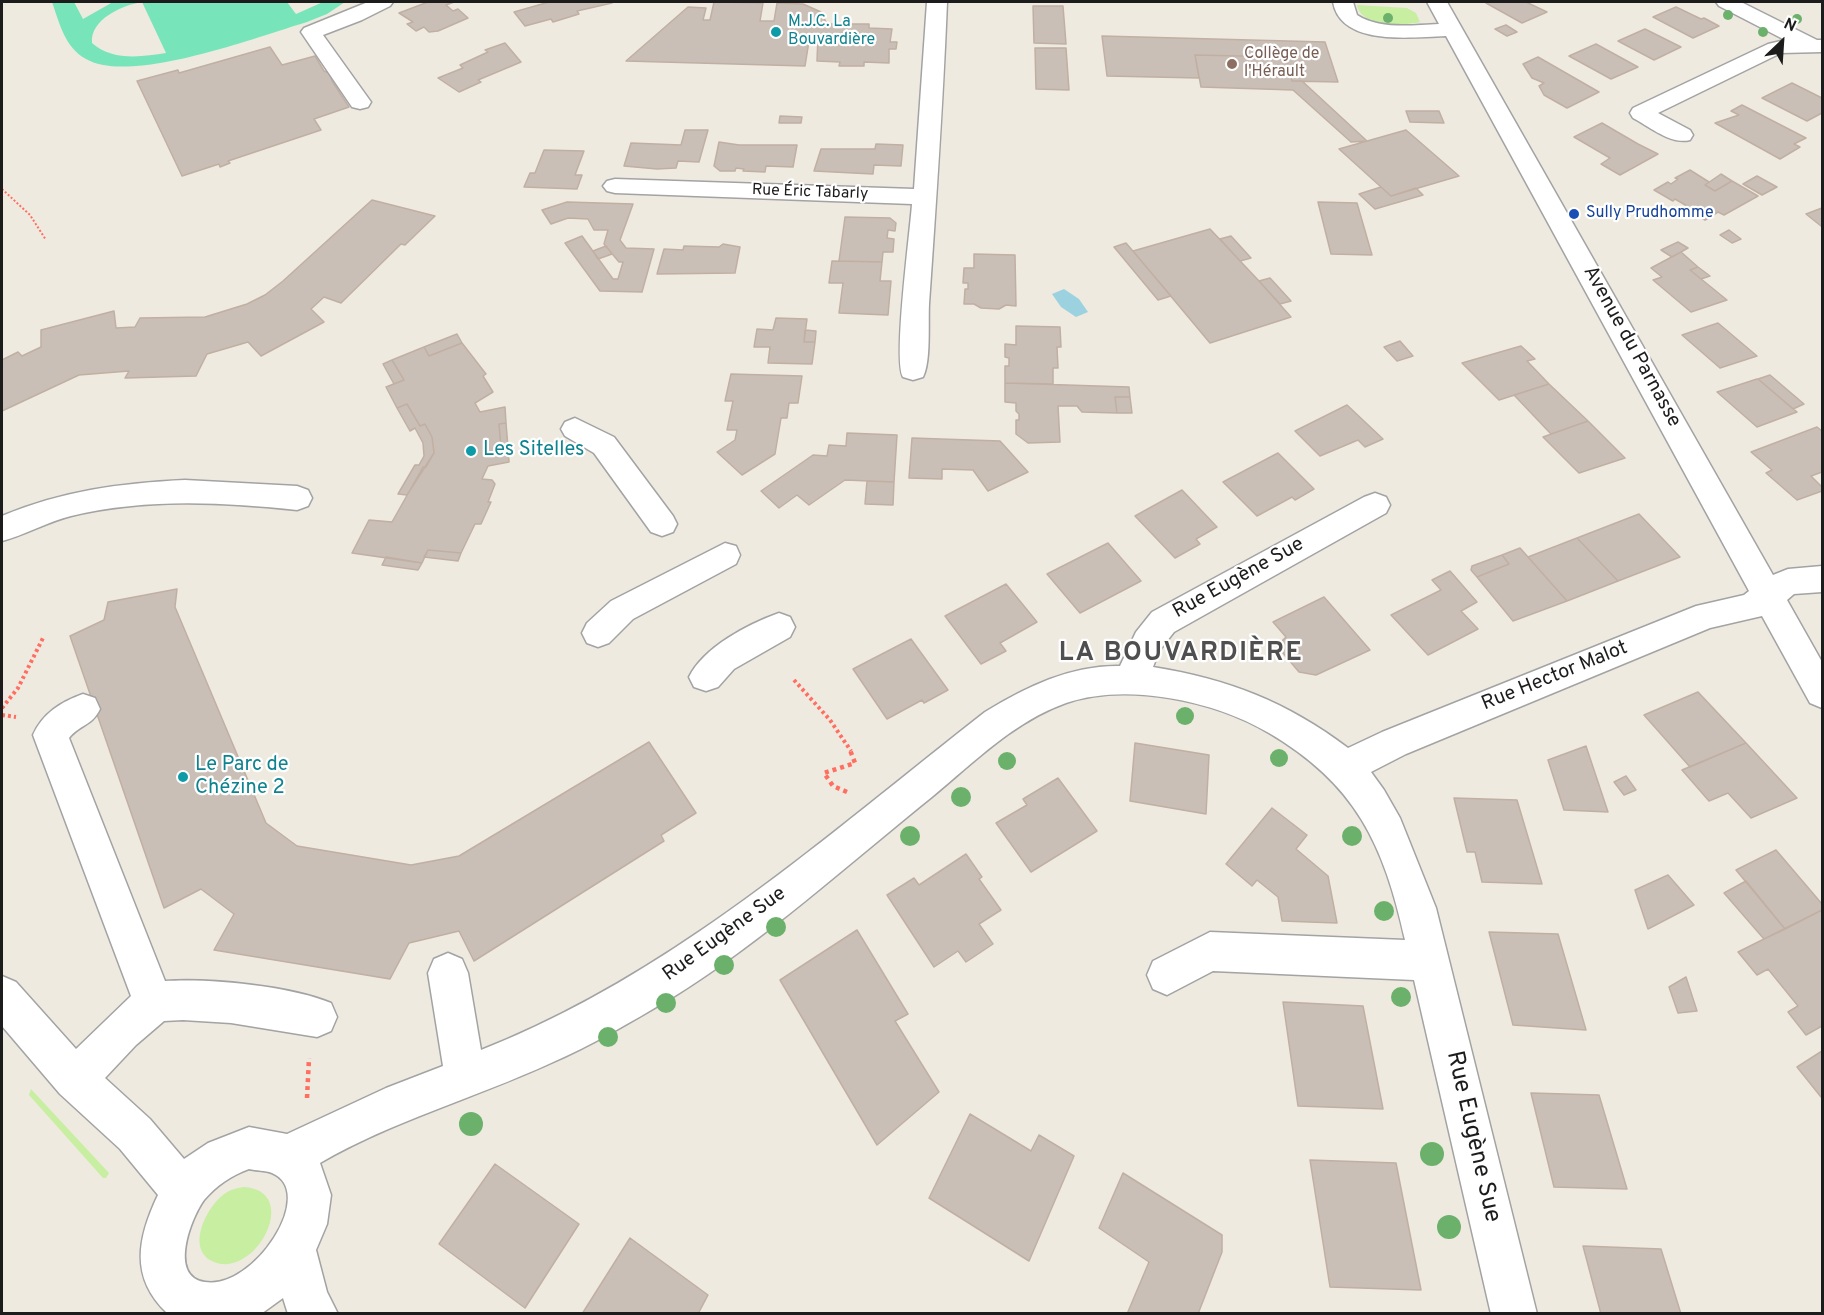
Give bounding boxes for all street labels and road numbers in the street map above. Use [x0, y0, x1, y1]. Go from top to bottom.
street label: Rue Éric Tabarly [751, 181, 869, 205]
street label: Avenue du Parnasse [1577, 262, 1685, 432]
street label: Rue Eugène Sue [1169, 533, 1309, 625]
street label: Rue Hector Malot [1479, 637, 1631, 717]
street label: Rue Eugène Sue [659, 882, 791, 988]
street label: Rue Eugène Sue [1438, 1048, 1506, 1226]

